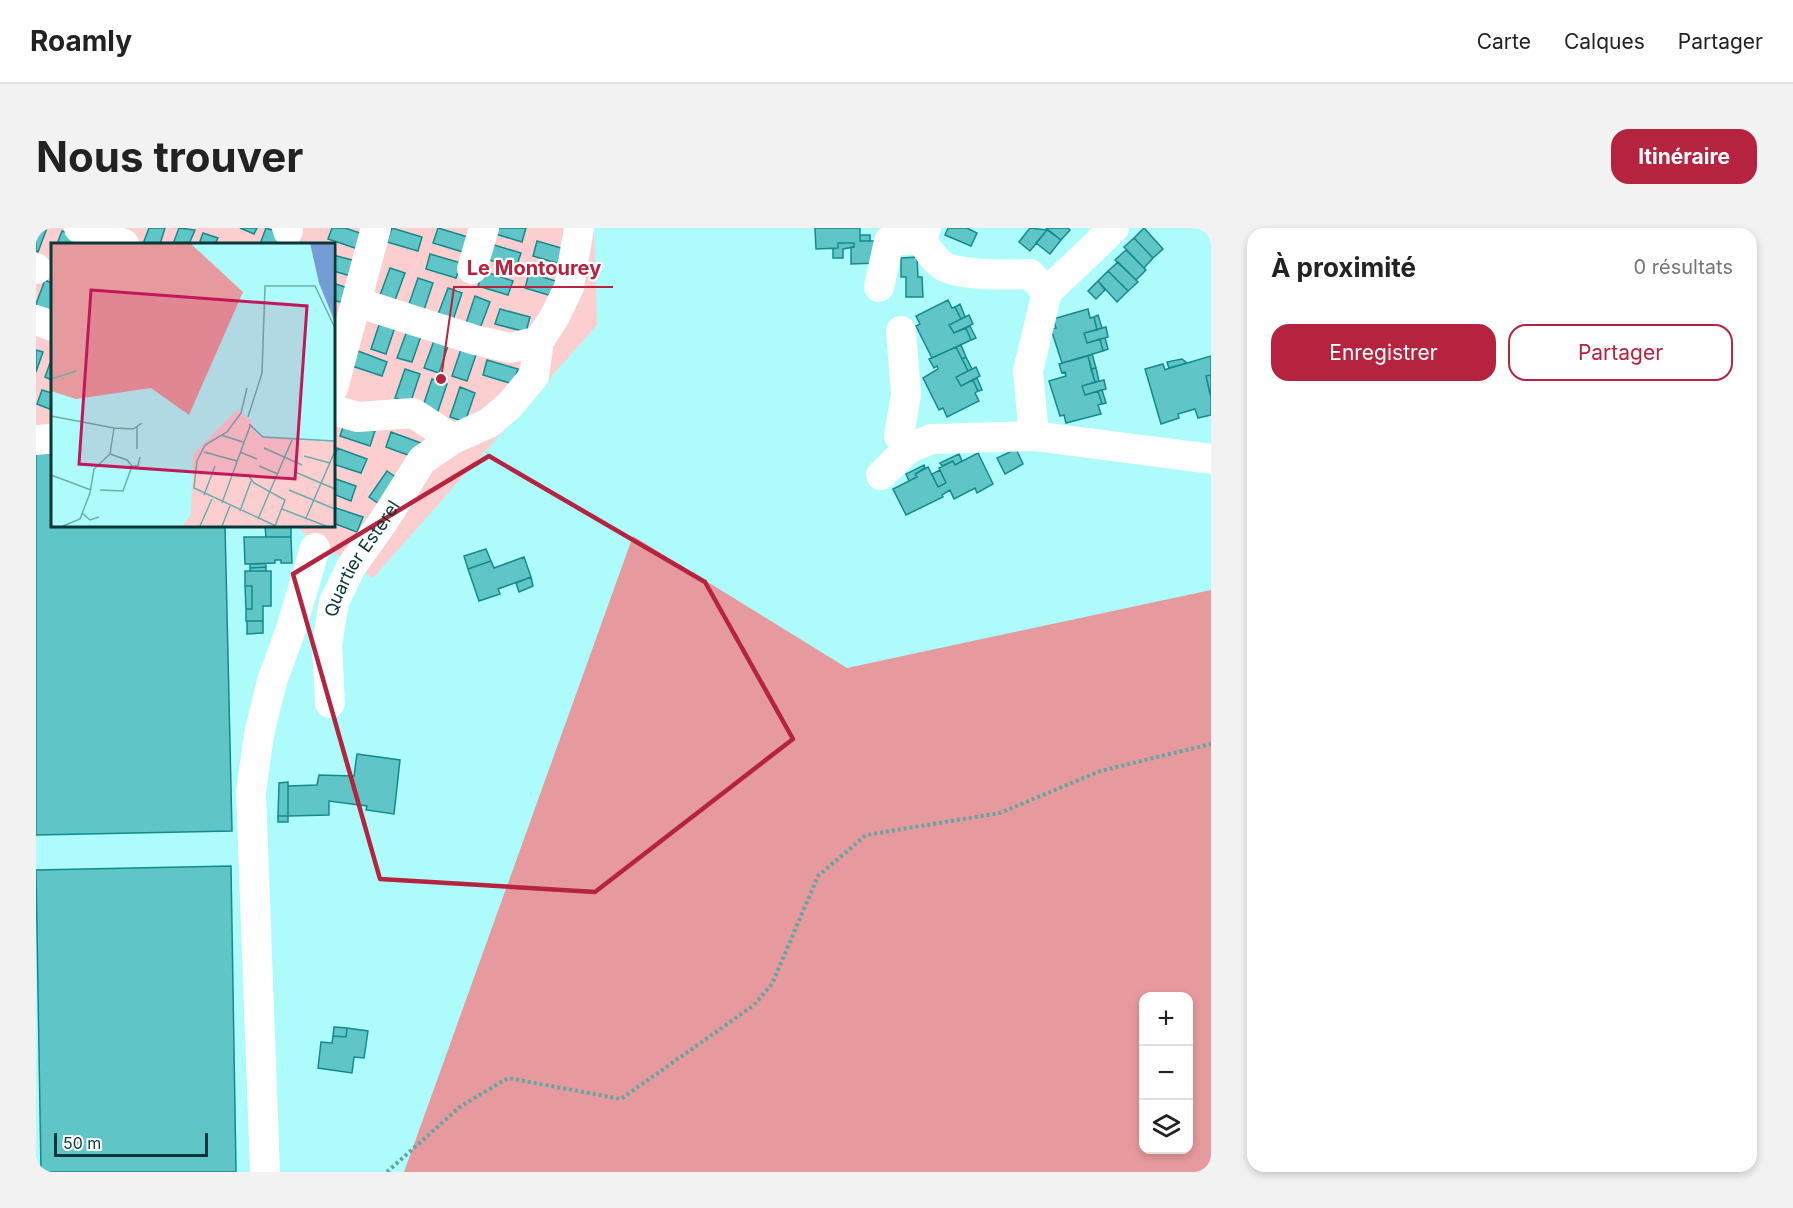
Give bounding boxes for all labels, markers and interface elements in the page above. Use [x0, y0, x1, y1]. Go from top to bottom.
text: Roamly [30, 24, 132, 58]
text: Carte [1477, 29, 1531, 54]
text: Calques [1564, 29, 1645, 54]
text: Partager [1678, 29, 1763, 54]
button: Itinéraire [1611, 129, 1757, 184]
text: Nous trouver [36, 131, 303, 182]
inset map [51, 243, 334, 526]
callout: Le Montourey [454, 249, 613, 287]
text: À proximité [1271, 252, 1416, 283]
text: 0 résultats [1634, 255, 1733, 279]
text: Le Montourey [467, 256, 601, 280]
button: Enregistrer [1271, 324, 1496, 381]
button: Partager [1508, 324, 1733, 381]
street label: Quartier Esterel [321, 496, 404, 618]
map controls [1139, 992, 1193, 1154]
button: + [1139, 992, 1193, 1046]
button: − [1139, 1046, 1193, 1100]
button: layers [1139, 1100, 1193, 1154]
scale bar [54, 1130, 208, 1158]
text: 50 m [63, 1133, 101, 1153]

